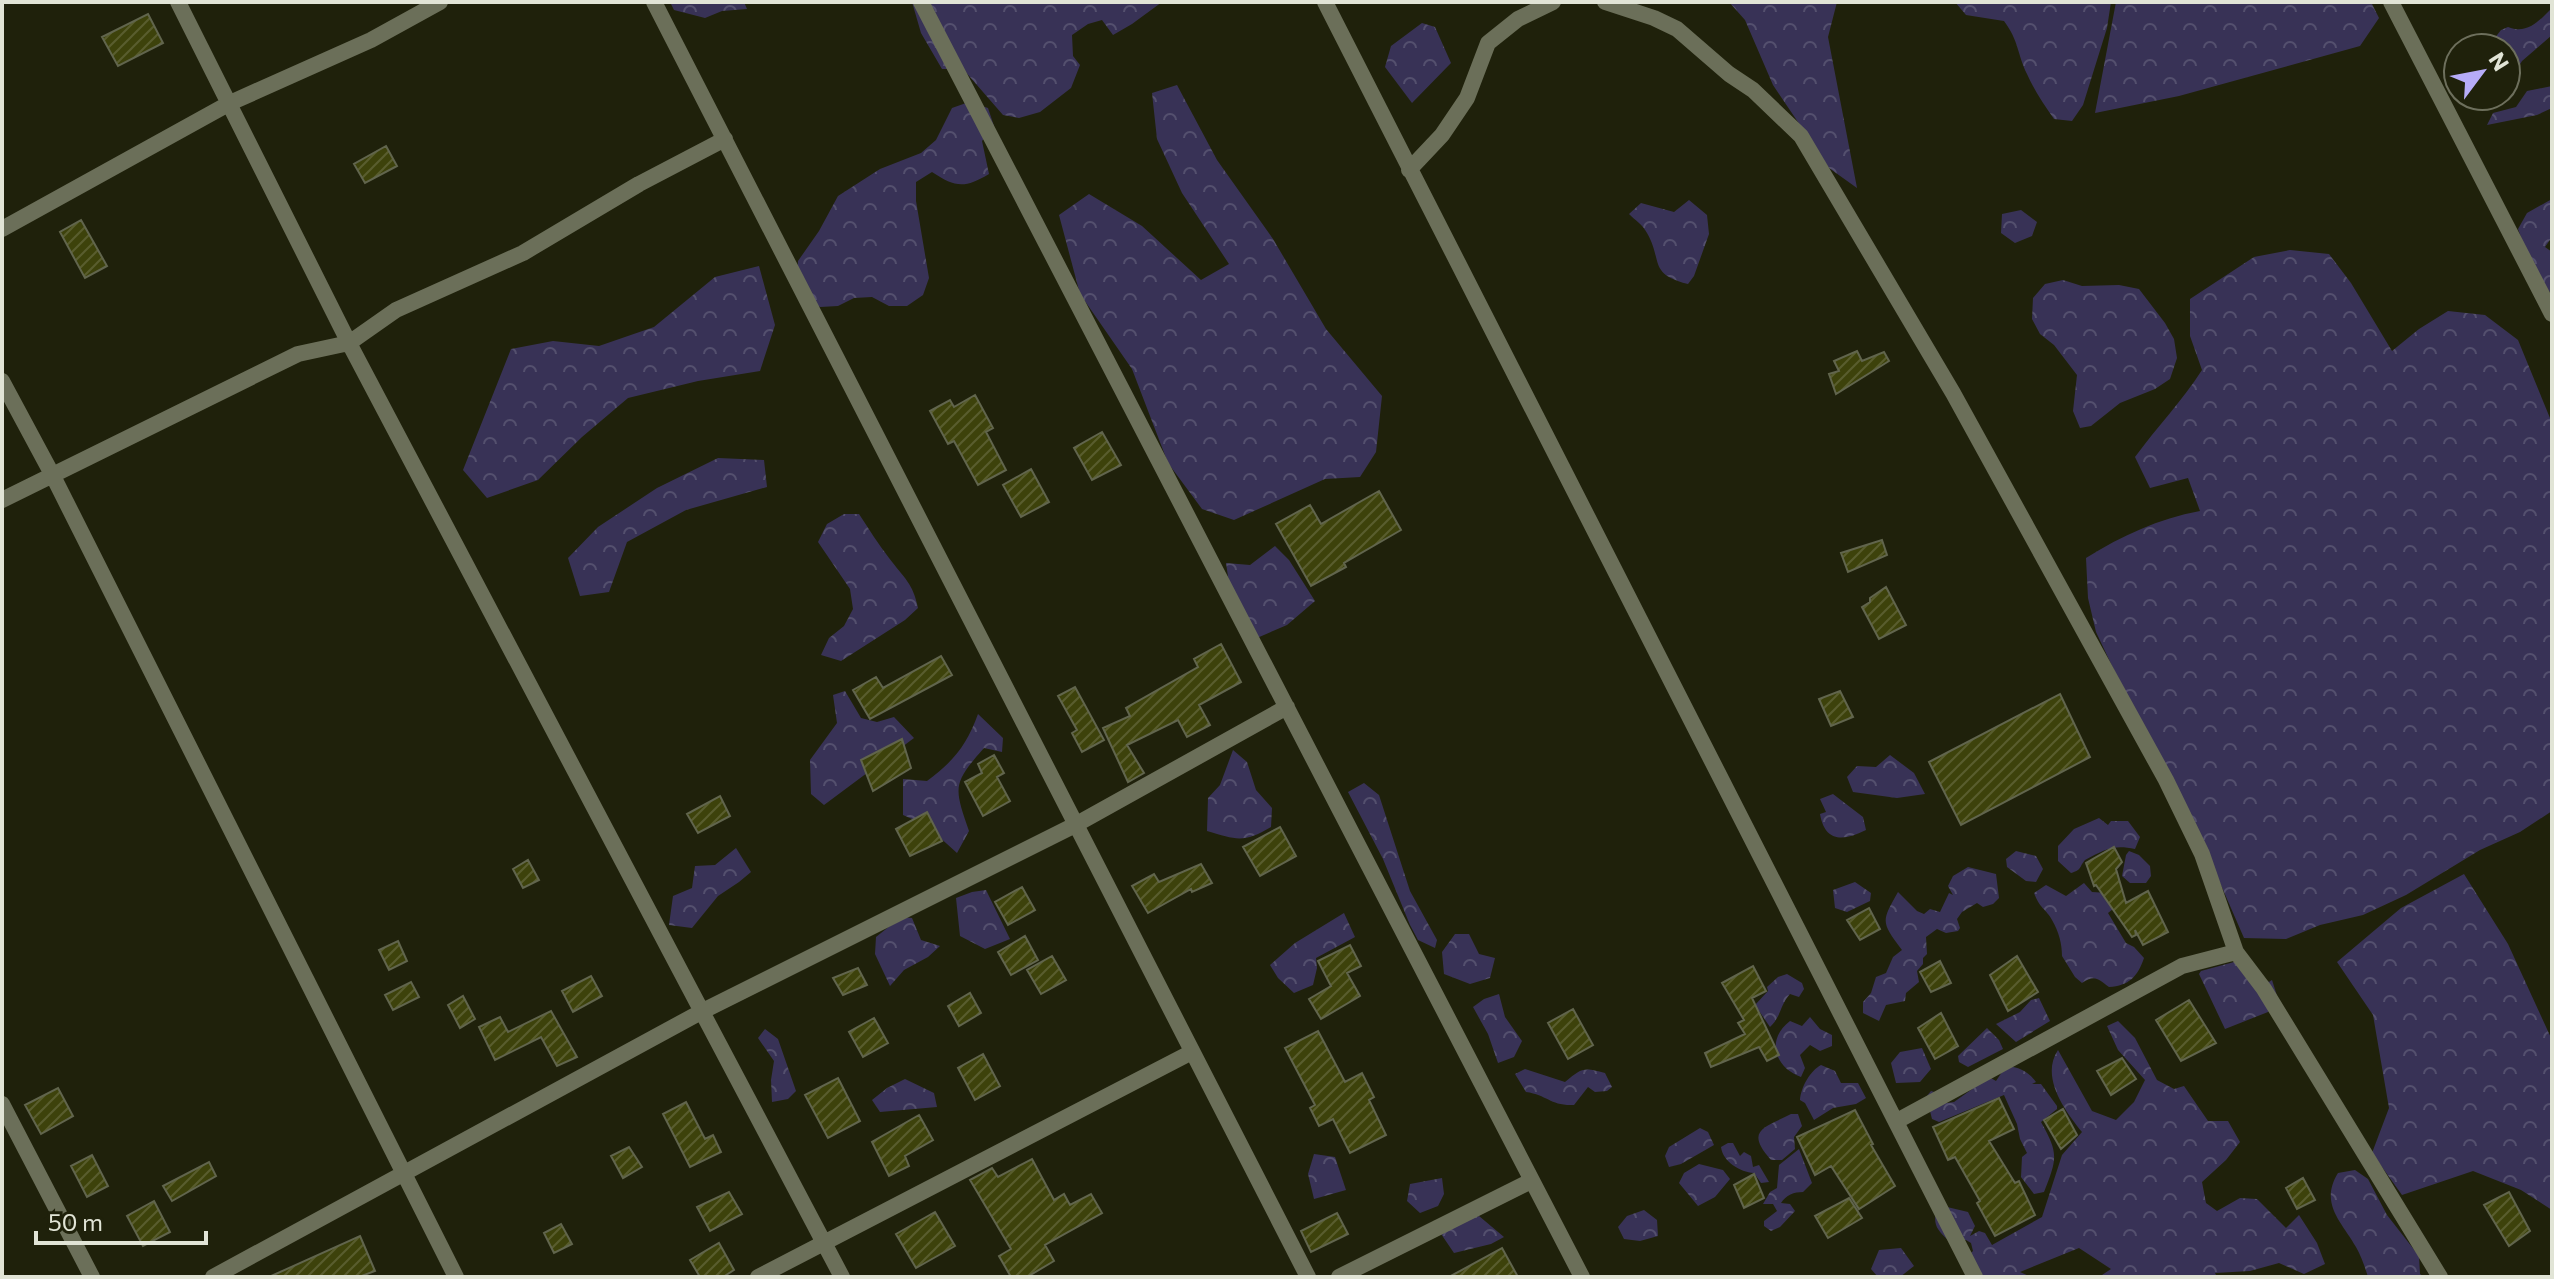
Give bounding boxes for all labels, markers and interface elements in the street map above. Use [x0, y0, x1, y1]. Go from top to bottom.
north arrow [2442, 32, 2522, 112]
text: N [2484, 47, 2515, 75]
scale bar [36, 1195, 206, 1245]
text: 50 m [48, 1207, 103, 1236]

